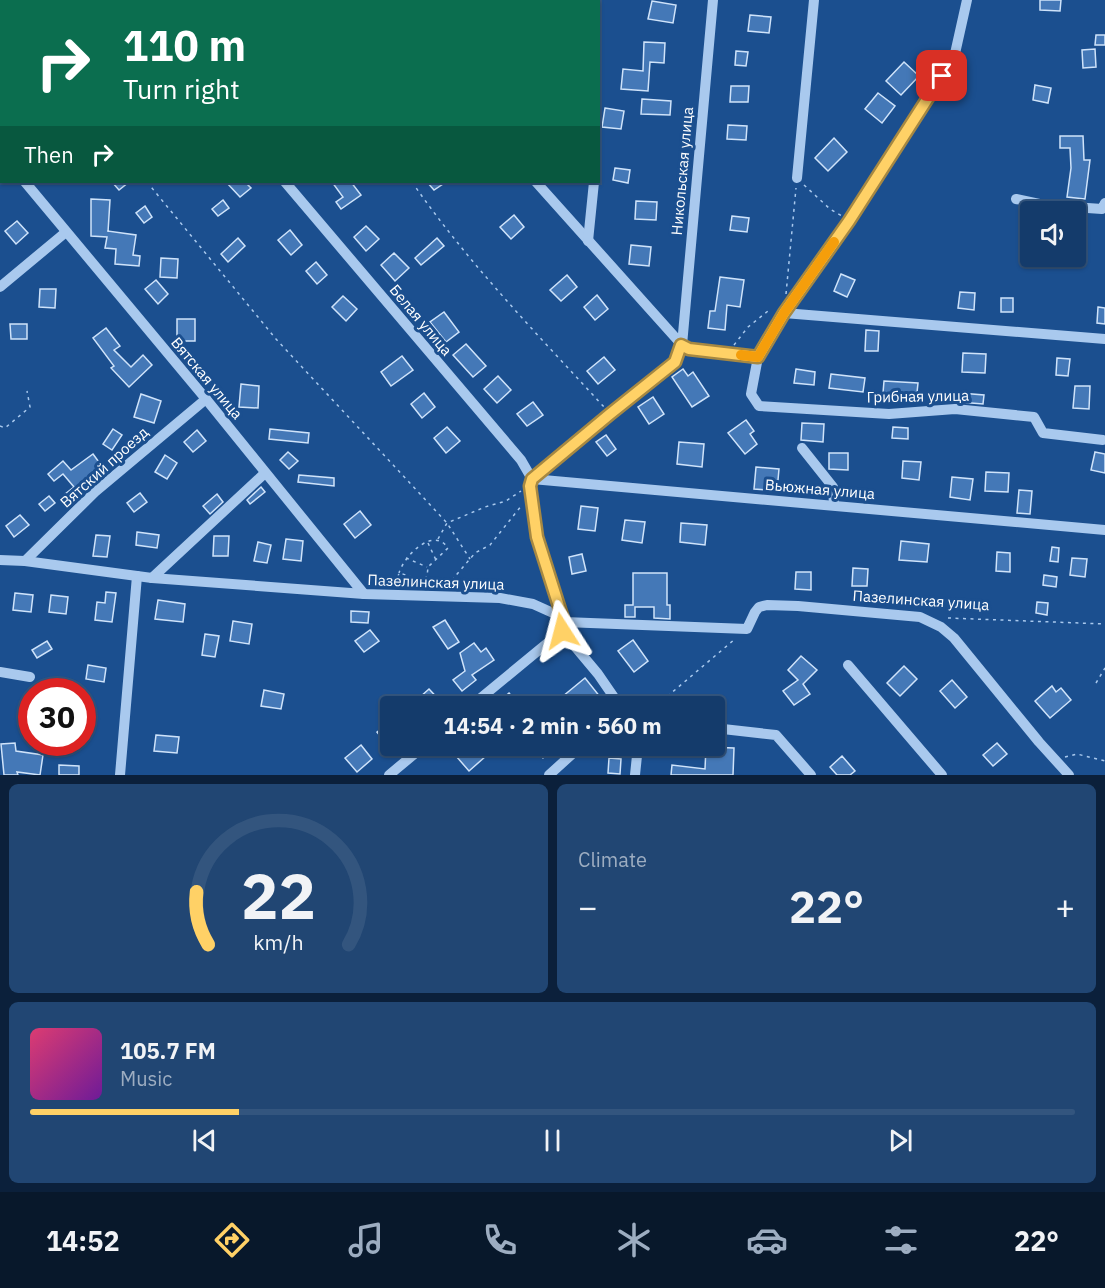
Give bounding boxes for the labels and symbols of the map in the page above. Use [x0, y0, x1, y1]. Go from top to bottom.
pin [916, 50, 967, 101]
street label: Никольская улица [667, 106, 697, 236]
street label: Белая улица [386, 280, 456, 360]
street label: Вятская улица [167, 333, 247, 423]
street label: Грибная улица [867, 386, 969, 406]
street label: Вятский проезд [56, 422, 152, 512]
street label: Вьюжная улица [764, 475, 876, 503]
street label: Пазелинская улица [367, 570, 505, 594]
street label: Пазелинская улица [852, 586, 990, 614]
position arrow [530, 599, 594, 663]
speed limit sign: 30 [18, 678, 96, 756]

